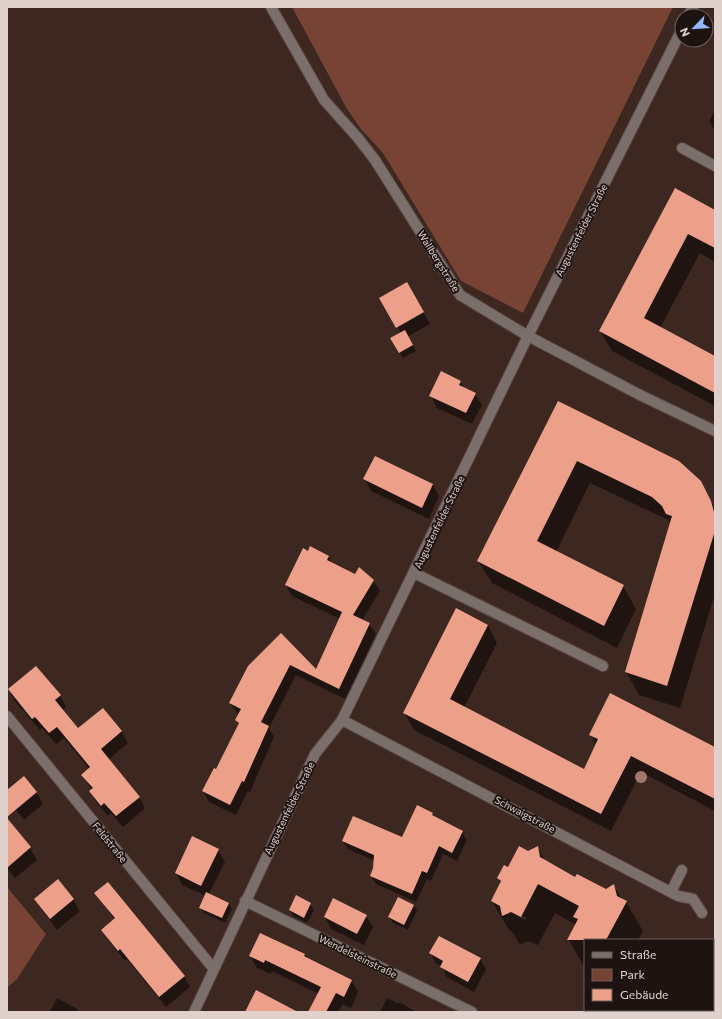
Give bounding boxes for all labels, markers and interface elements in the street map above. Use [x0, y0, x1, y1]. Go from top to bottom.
north arrow [674, 8, 714, 48]
text: N [677, 26, 692, 39]
street label: Augustenfelder Straße [553, 182, 609, 278]
street label: Wallbergstraße [415, 228, 463, 294]
street label: Augustenfelder Straße [411, 474, 467, 570]
street label: Augustenfelder Straße [261, 760, 317, 856]
street label: Schwaigstraße [493, 793, 557, 835]
street label: Feldstraße [90, 819, 130, 865]
street label: Wendelsteinstraße [317, 932, 399, 980]
legend [584, 939, 714, 1011]
text: Straße [620, 947, 656, 961]
text: Park [620, 967, 646, 981]
text: Gebäude [620, 987, 668, 1001]

